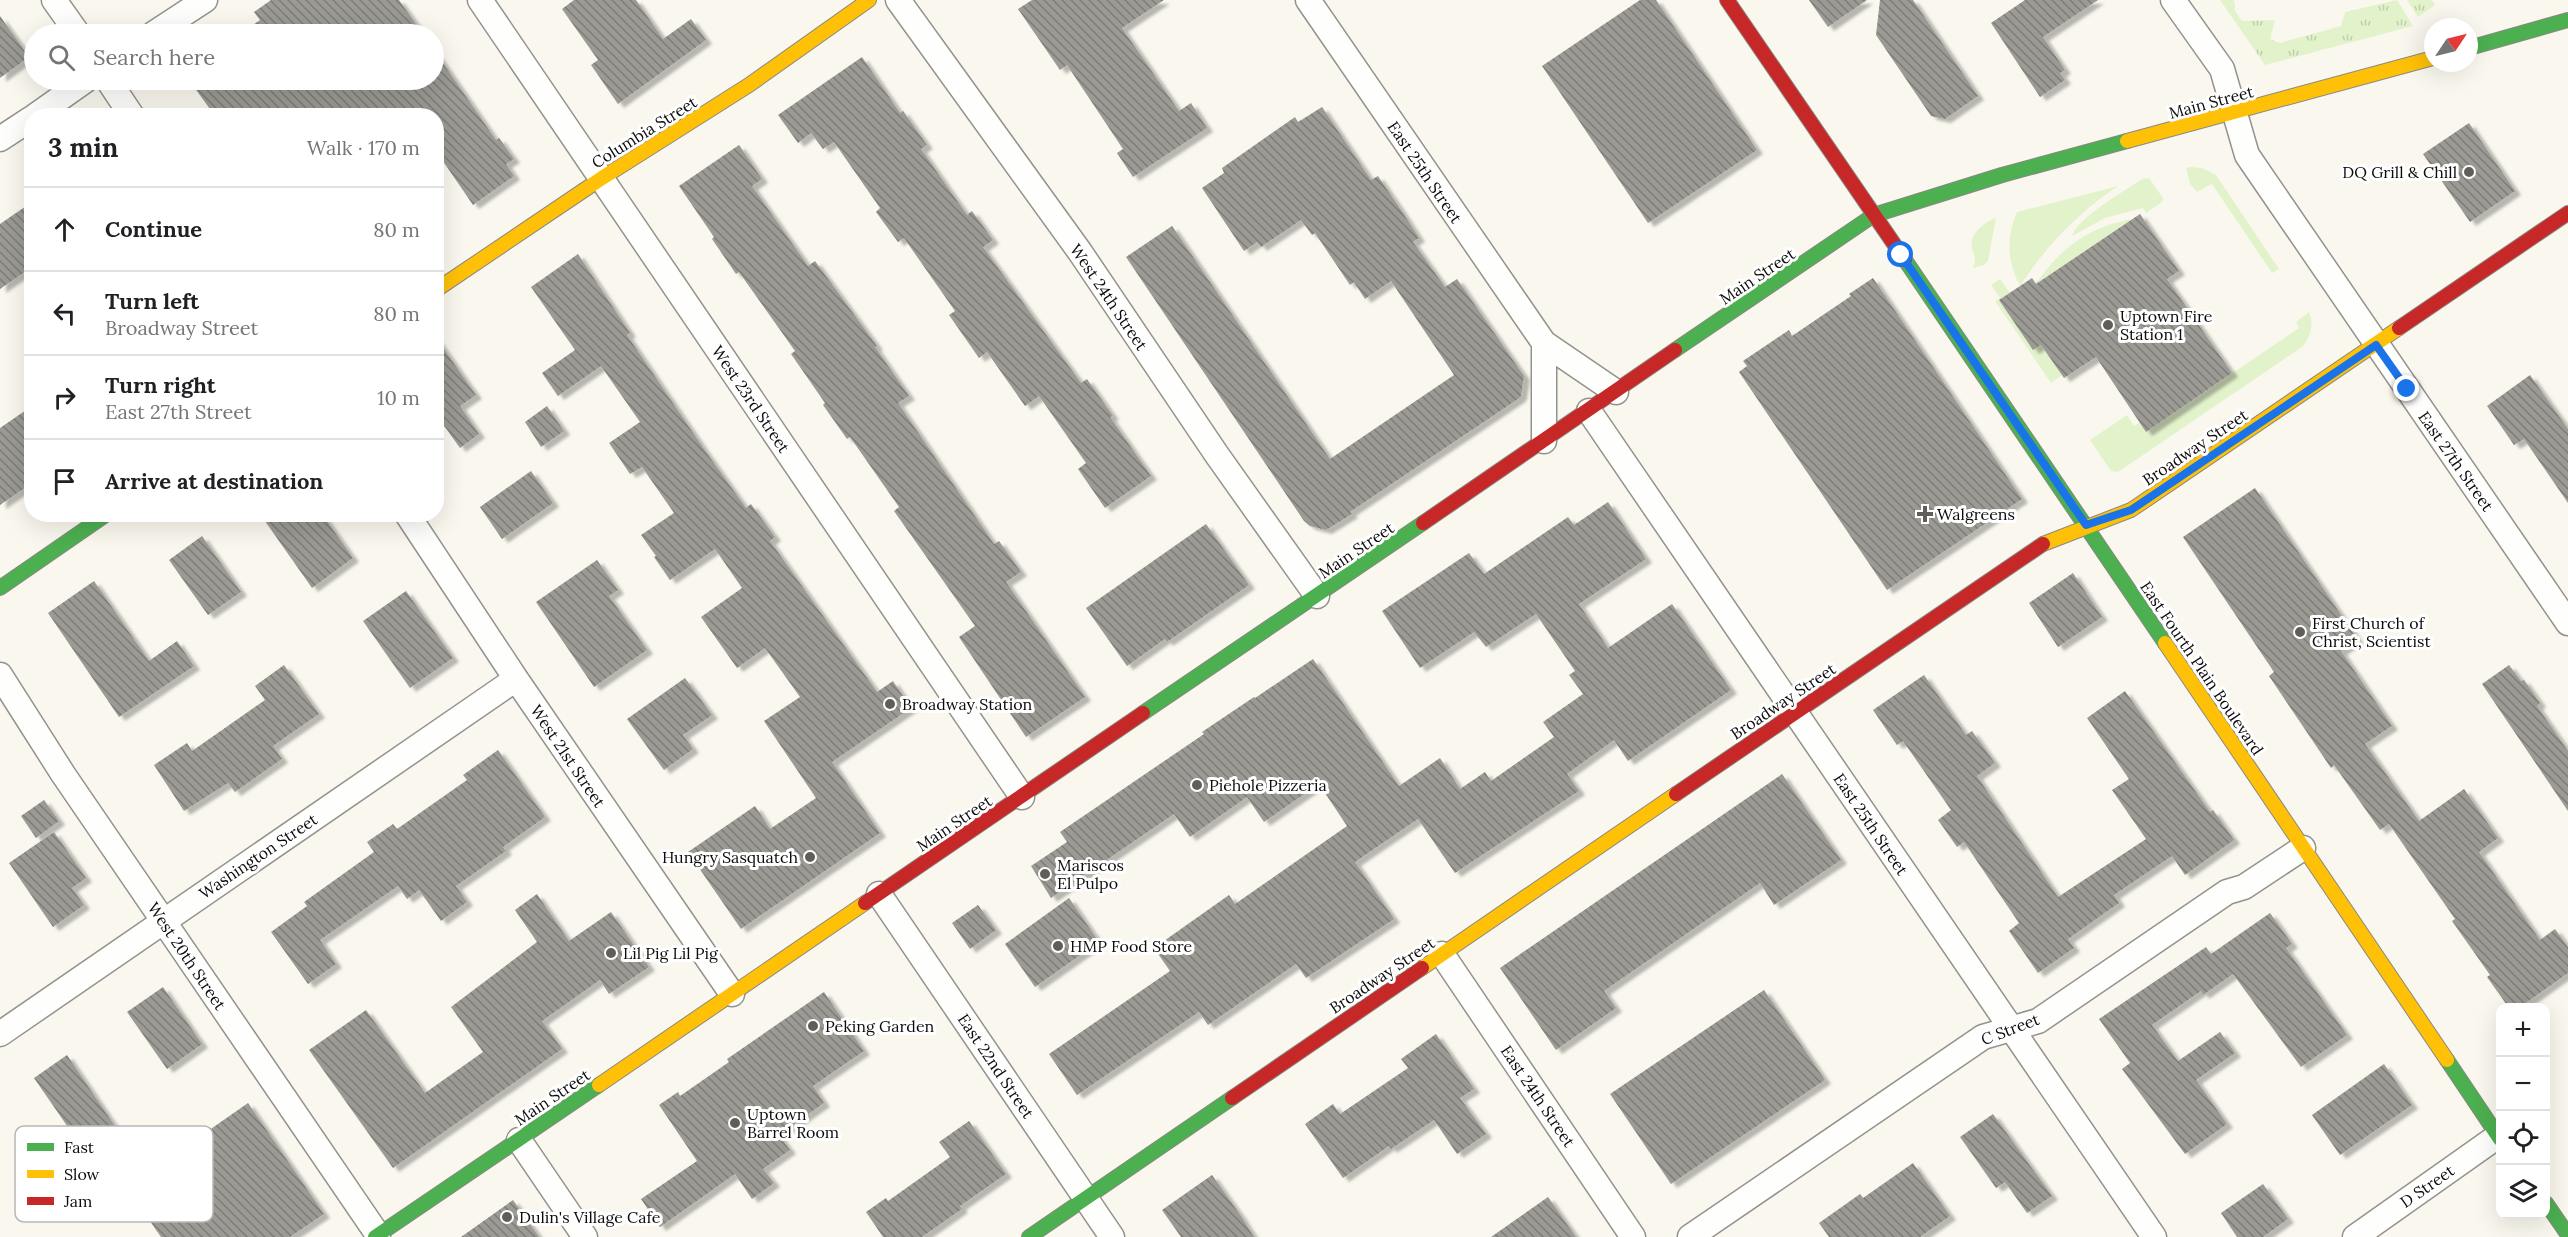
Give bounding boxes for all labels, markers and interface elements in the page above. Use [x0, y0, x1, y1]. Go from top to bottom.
north arrow [2424, 18, 2478, 72]
search box [24, 24, 444, 90]
icon: search [45, 41, 78, 74]
text: Search here [93, 43, 215, 71]
street label: Main Street [2167, 81, 2256, 123]
street label: Columbia Street [588, 91, 701, 172]
street label: East 25th Street [1384, 117, 1467, 227]
text: 3 min [48, 131, 118, 164]
text: Walk · 170 m [307, 135, 420, 160]
place label: DQ Grill & Chill [2342, 162, 2457, 182]
marker: DQ Grill & Chill [2462, 165, 2476, 179]
icon: ahead [48, 213, 81, 246]
text: Continue [105, 215, 202, 243]
text: 80 m [373, 217, 420, 242]
street label: West 24th Street [1066, 240, 1152, 355]
route start [1887, 241, 1913, 267]
street label: Main Street [1715, 243, 1799, 309]
text: Turn left [105, 287, 199, 315]
icon: left [48, 297, 81, 330]
text: 80 m [373, 301, 420, 326]
place label: Uptown Fire Station 1 [2120, 306, 2213, 344]
text: Broadway Street [105, 315, 258, 340]
marker: Uptown Fire Station 1 [2101, 318, 2115, 332]
street label: West 23rd Street [708, 342, 795, 457]
text: Turn right [105, 371, 216, 399]
route end [2393, 375, 2419, 401]
icon: right [48, 381, 81, 414]
text: 10 m [377, 385, 420, 410]
text: East 27th Street [105, 399, 252, 424]
street label: Broadway Street [2139, 404, 2252, 490]
street label: East 27th Street [2414, 407, 2498, 515]
icon: arrive [48, 465, 81, 498]
text: Arrive at destination [105, 467, 323, 495]
place label: Walgreens [1937, 504, 2015, 524]
marker: Walgreens [1918, 507, 1932, 521]
street label: Main Street [1314, 517, 1398, 583]
street label: East Fourth Plain Boulevard [2136, 577, 2268, 759]
place label: First Church of Christ, Scientist [2312, 613, 2431, 651]
marker: First Church of Christ, Scientist [2293, 625, 2307, 639]
street label: Broadway Street [1727, 658, 1840, 744]
place label: Broadway Station [902, 694, 1033, 714]
marker: Broadway Station [883, 697, 897, 711]
street label: West 21st Street [526, 701, 610, 812]
street label: East 25th Street [1830, 769, 1913, 879]
place label: Piehole Pizzeria [1209, 775, 1327, 795]
marker: Piehole Pizzeria [1190, 778, 1204, 792]
street label: Main Street [912, 790, 996, 856]
street label: Washington Street [195, 809, 322, 903]
place label: Hungry Sasquatch [662, 847, 798, 867]
marker: Hungry Sasquatch [803, 850, 817, 864]
place label: Mariscos El Pulpo [1057, 855, 1124, 893]
marker: Mariscos El Pulpo [1038, 867, 1052, 881]
street label: West 20th Street [144, 898, 231, 1014]
street label: Broadway Street [1326, 932, 1439, 1018]
place label: HMP Food Store [1070, 936, 1192, 956]
marker: HMP Food Store [1051, 939, 1065, 953]
place label: Lil Pig Lil Pig [623, 943, 719, 963]
marker: Lil Pig Lil Pig [604, 946, 618, 960]
map controls [2496, 1003, 2550, 1219]
button: + [2496, 1003, 2550, 1057]
street label: C Street [1978, 1008, 2043, 1049]
street label: East 22nd Street [954, 1010, 1039, 1123]
place label: Peking Garden [825, 1016, 935, 1036]
marker: Peking Garden [806, 1019, 820, 1033]
street label: East 24th Street [1497, 1041, 1580, 1151]
button: − [2496, 1057, 2550, 1111]
street label: Main Street [510, 1064, 594, 1130]
place label: Uptown Barrel Room [747, 1104, 839, 1142]
button: locate [2496, 1111, 2550, 1165]
marker: Uptown Barrel Room [728, 1116, 742, 1130]
legend [15, 1126, 213, 1222]
text: Fast [64, 1137, 95, 1157]
street label: D Street [2396, 1160, 2459, 1212]
text: Slow [64, 1164, 100, 1184]
button: layers [2496, 1165, 2550, 1219]
text: Jam [63, 1191, 92, 1211]
place label: Dulin's Village Cafe [519, 1207, 661, 1227]
marker: Dulin's Village Cafe [500, 1210, 514, 1224]

